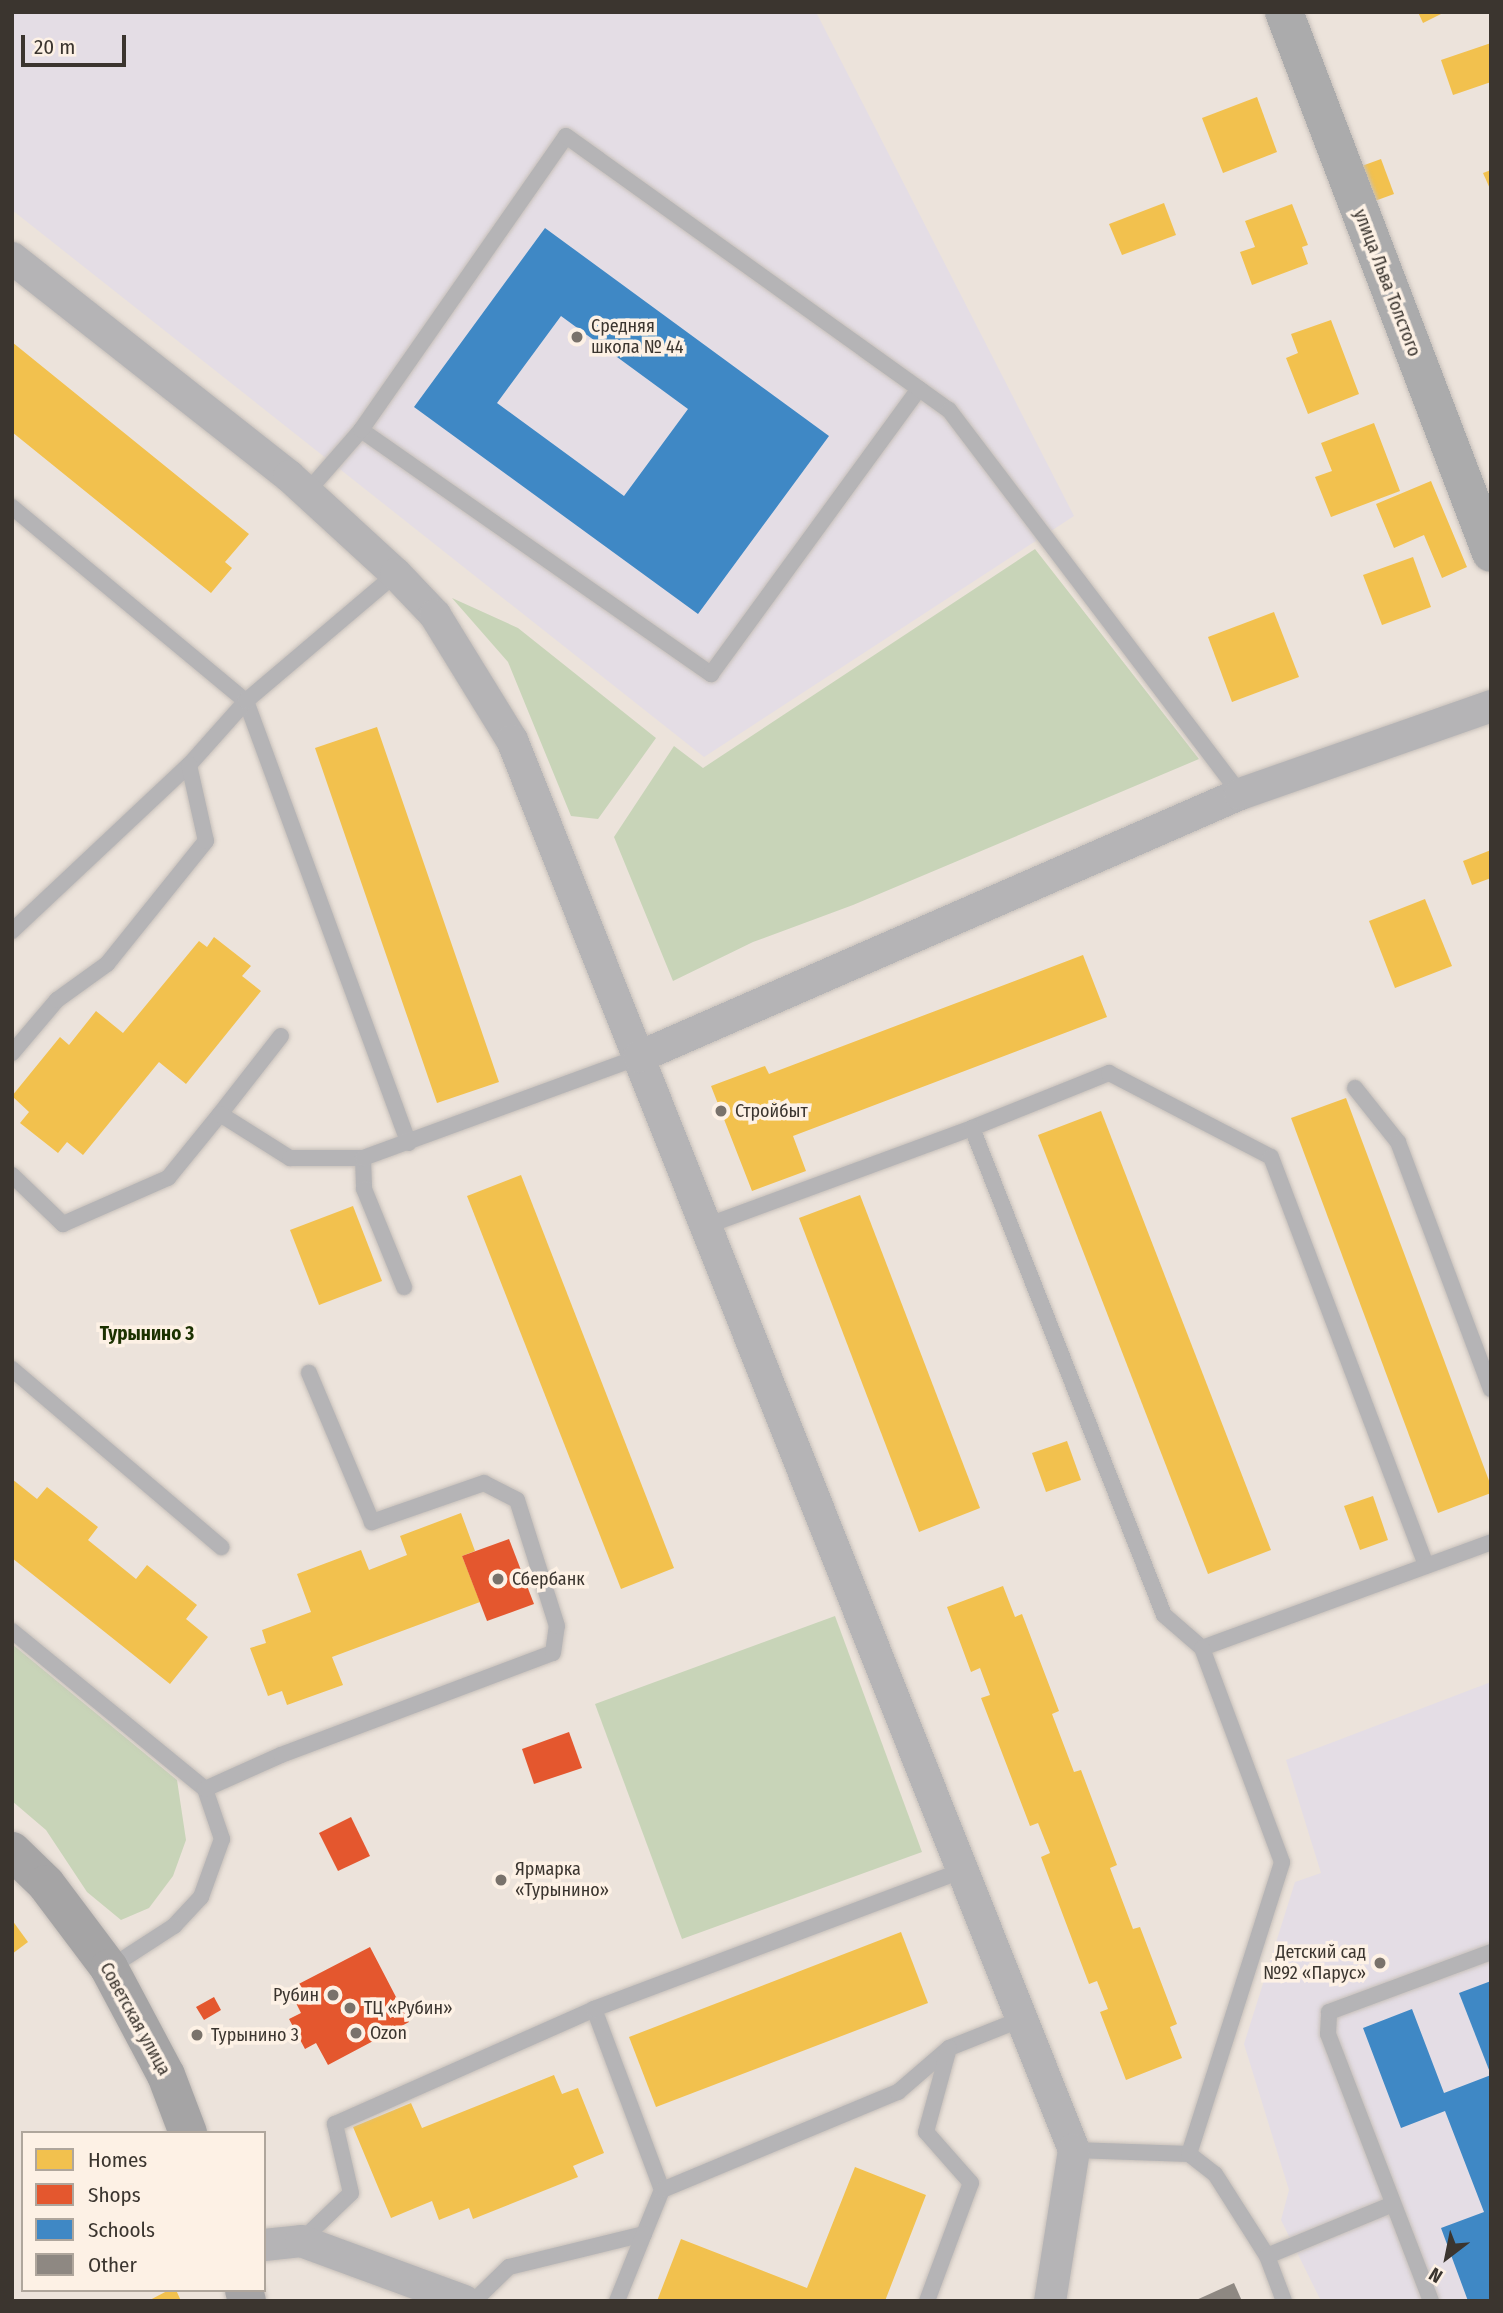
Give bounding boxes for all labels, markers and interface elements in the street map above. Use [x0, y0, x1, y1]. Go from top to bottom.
scale bar [24, 21, 130, 65]
text: 20 m [34, 34, 75, 60]
street label: улица Льва Толстого [1349, 206, 1425, 360]
place label: Средняя школа № 44 [591, 316, 684, 358]
marker: Средняя школа № 44 [569, 329, 585, 345]
place label: Стройбыт [735, 1100, 808, 1122]
marker: Стройбыт [713, 1103, 729, 1119]
district label: Турынино 3 [100, 1323, 194, 1345]
place label: Сбербанк [512, 1568, 585, 1590]
marker: Сбербанк [490, 1571, 506, 1587]
place label: Ярмарка «Турынино» [515, 1859, 609, 1902]
marker: Ярмарка «Турынино» [493, 1872, 509, 1888]
place label: Детский сад №92 «Парус» [1263, 1942, 1366, 1984]
marker: Детский сад №92 «Парус» [1372, 1955, 1388, 1971]
street label: Советская улица [95, 1959, 175, 2079]
place label: Рубин [273, 1984, 319, 2006]
marker: Рубин [325, 1987, 341, 2003]
place label: ТЦ «Рубин» [364, 1997, 453, 2019]
marker: ТЦ «Рубин» [342, 2000, 358, 2016]
place label: Ozon [370, 2022, 407, 2044]
place label: Турынино 3 [211, 2024, 299, 2046]
marker: Ozon [348, 2025, 364, 2041]
marker: Турынино 3 [189, 2027, 205, 2043]
legend [21, 2131, 266, 2292]
text: Homes [88, 2147, 147, 2173]
text: Shops [88, 2182, 141, 2208]
text: Schools [88, 2217, 155, 2243]
north arrow [1412, 2222, 1482, 2292]
text: Other [88, 2252, 137, 2278]
text: N [1425, 2262, 1447, 2288]

